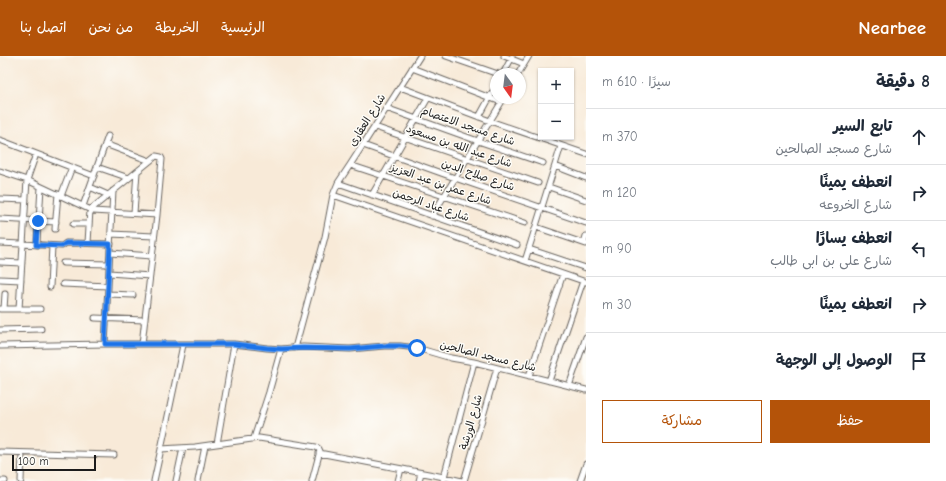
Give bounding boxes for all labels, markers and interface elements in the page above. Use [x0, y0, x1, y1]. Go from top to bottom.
text: Nearbee [858, 17, 926, 39]
text: اتصل بنا [20, 19, 67, 36]
text: من نحن [89, 19, 133, 36]
text: الخريطة [155, 19, 199, 36]
text: الرئيسية [221, 19, 265, 36]
north arrow [490, 68, 526, 104]
map controls [538, 68, 574, 140]
button: + [538, 68, 574, 104]
text: 8 دقيقة [876, 72, 930, 91]
text: سيرًا · 610 m [602, 74, 671, 89]
street label: شارع العقارى [346, 91, 390, 150]
street label: شارع مسجد الاعتصام [419, 104, 517, 150]
button: − [538, 104, 574, 140]
text: تابع السير [833, 117, 892, 135]
street label: شارع عبد الله بن مسعود [404, 122, 513, 172]
icon: ahead [908, 126, 930, 148]
text: 370 m [602, 129, 638, 144]
text: شارع مسجد الصالحين [776, 141, 892, 156]
street label: شارع صلاح الدين [439, 156, 516, 195]
street label: شارع عمر بن عبد العزيز [387, 160, 493, 209]
text: انعطف يمينًا [820, 173, 892, 191]
icon: right [908, 182, 930, 204]
text: 120 m [602, 185, 637, 200]
street label: شارع عباد الرحمن [390, 186, 471, 226]
text: شارع الخروعه [819, 197, 892, 212]
route end [29, 212, 47, 230]
text: انعطف يسارًا [816, 229, 892, 247]
icon: left [908, 238, 930, 260]
text: 90 m [602, 241, 632, 256]
text: شارع على بن ابى طالب [770, 253, 892, 268]
icon: right [908, 294, 930, 316]
text: انعطف يمينًا [820, 295, 892, 313]
text: 30 m [602, 297, 632, 312]
street label: شارع مسجد الصالحين [438, 338, 537, 376]
route start [408, 339, 426, 357]
icon: arrive [908, 350, 930, 372]
text: الوصول إلى الوجهة [776, 351, 892, 369]
street label: شارع الورشة [457, 393, 487, 452]
button: مشاركة [602, 400, 762, 443]
button: حفظ [770, 400, 930, 443]
scale bar [12, 453, 96, 472]
text: 100 m [18, 455, 49, 468]

